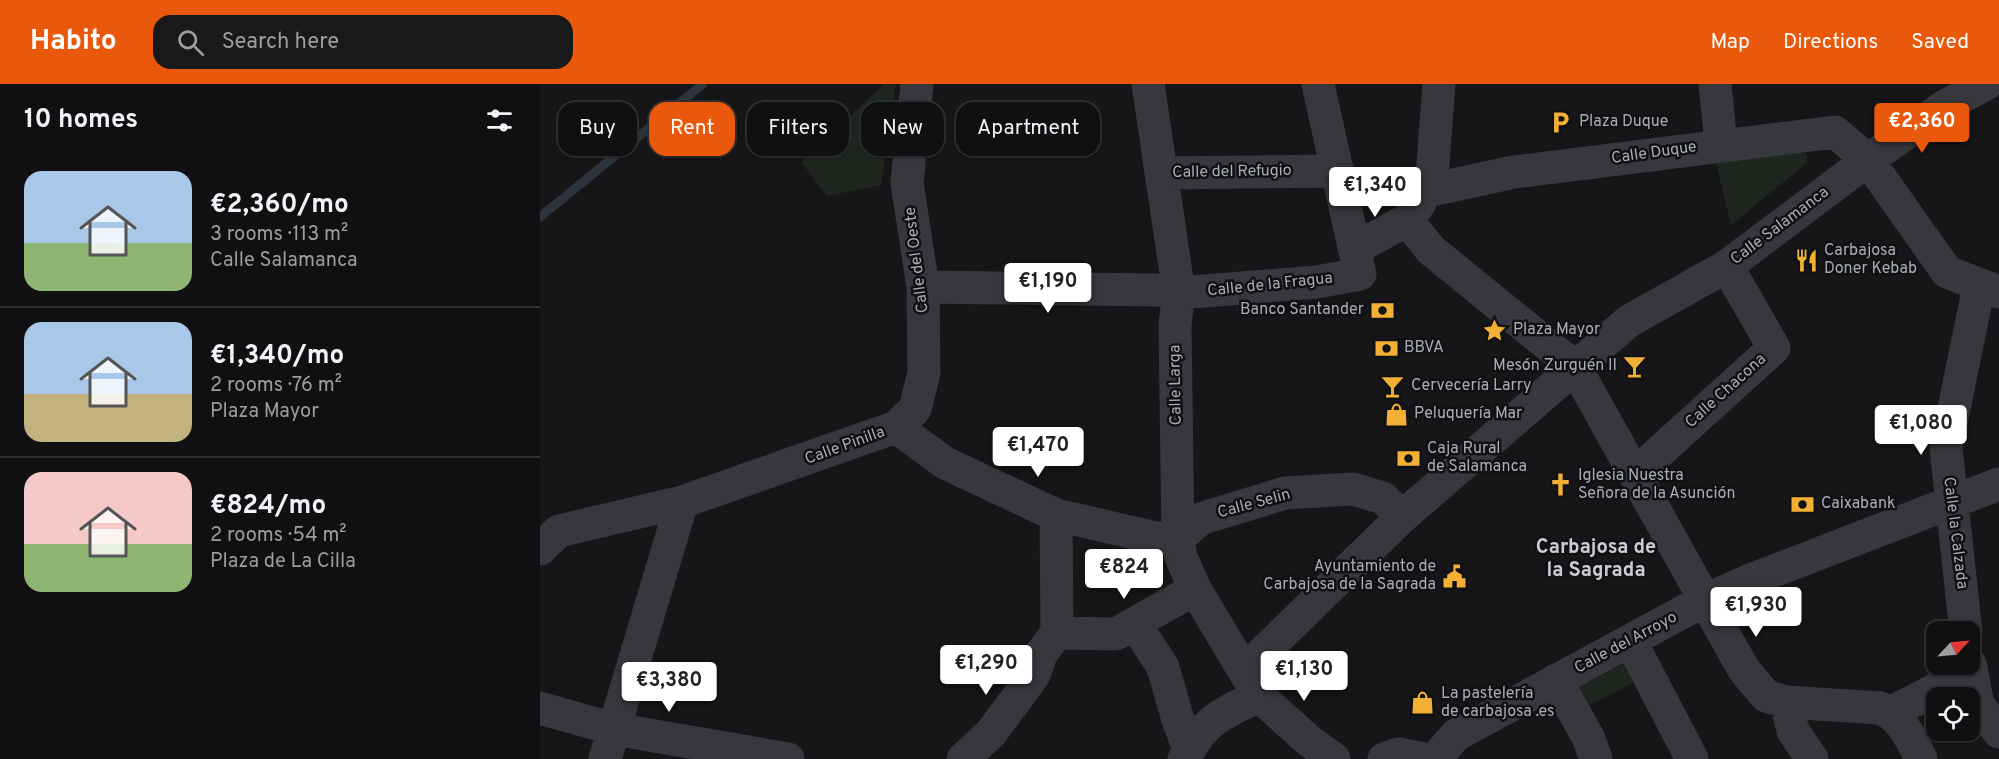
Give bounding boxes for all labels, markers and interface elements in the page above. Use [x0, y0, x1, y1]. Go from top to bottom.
search box [153, 15, 573, 69]
text: Habito [30, 24, 117, 60]
icon: search [174, 26, 207, 59]
text: Search here [222, 29, 339, 56]
text: Map [1710, 29, 1750, 56]
text: Directions [1783, 29, 1878, 56]
text: Saved [1911, 29, 1969, 56]
chip: Buy [558, 102, 637, 156]
chip: Rent [649, 102, 735, 156]
chip: Filters [747, 102, 849, 156]
chip: New [861, 102, 944, 156]
chip: Apartment [956, 102, 1100, 156]
pin: €2,360 [1873, 103, 1971, 154]
text: 10 homes [24, 104, 138, 137]
icon: filters [483, 104, 516, 137]
parking icon: Plaza Duque [1548, 109, 1574, 135]
text: €2,360 [1888, 109, 1956, 135]
place label: Plaza Duque [1579, 112, 1668, 132]
street label: Calle Duque [1610, 137, 1698, 169]
street label: Calle del Refugio [1172, 161, 1292, 183]
pin: €1,340 [1326, 167, 1424, 218]
text: €1,340 [1343, 173, 1407, 199]
street label: Calle Salamanca [1727, 182, 1833, 270]
text: €2,360/mo [210, 189, 349, 222]
icon: home [72, 195, 144, 267]
street label: Calle del Oeste [901, 206, 933, 314]
text: 3 rooms · 113 m² [210, 222, 348, 248]
place label: Carbajosa Doner Kebab [1824, 241, 1917, 279]
restaurant icon: Carbajosa Doner Kebab [1793, 247, 1819, 273]
text: Calle Salamanca [210, 248, 358, 274]
pin: €1,190 [999, 263, 1097, 314]
street label: Calle de la Fragua [1206, 268, 1334, 302]
text: €1,190 [1018, 269, 1078, 295]
bank icon: Banco Santander [1369, 297, 1395, 323]
place label: Banco Santander [1240, 300, 1364, 320]
place icon: Plaza Mayor [1482, 317, 1508, 343]
place label: Plaza Mayor [1513, 320, 1600, 340]
bank icon: BBVA [1373, 335, 1399, 361]
place label: BBVA [1404, 338, 1444, 358]
text: €1,340/mo [210, 340, 344, 373]
street label: Calle Larga [1165, 345, 1187, 425]
icon: home [72, 346, 144, 418]
street label: Calle Chacona [1681, 349, 1771, 433]
bar icon: Mesón Zurguén II [1622, 353, 1648, 379]
place label: Mesón Zurguén II [1493, 356, 1617, 376]
text: 2 rooms · 76 m² [210, 373, 342, 399]
bar icon: Cervecería Larry [1380, 373, 1406, 399]
place label: Cervecería Larry [1411, 376, 1531, 396]
text: Plaza Mayor [210, 399, 319, 425]
shop icon: Peluquería Mar [1383, 401, 1409, 427]
place label: Peluquería Mar [1414, 404, 1522, 424]
pin: €1,080 [1872, 405, 1970, 456]
text: €1,080 [1889, 411, 1953, 437]
street label: Calle Pinilla [802, 422, 888, 470]
pin: €1,470 [989, 427, 1087, 478]
text: €1,470 [1007, 433, 1069, 459]
place label: Caja Rural de Salamanca [1427, 439, 1527, 477]
bank icon: Caja Rural de Salamanca [1396, 445, 1422, 471]
place label: Iglesia Nuestra Señora de la Asunción [1578, 466, 1736, 504]
church icon: Iglesia Nuestra Señora de la Asunción [1547, 472, 1573, 498]
street label: Calle la Calzada [1938, 476, 1972, 590]
street label: Calle Selin [1215, 485, 1293, 523]
text: €824/mo [210, 490, 326, 523]
bank icon: Caixabank [1790, 491, 1816, 517]
place label: Caixabank [1821, 494, 1895, 514]
icon: home [72, 496, 144, 568]
text: 2 rooms · 54 m² [210, 523, 347, 549]
district label: Carbajosa de la Sagrada [1536, 535, 1656, 584]
text: Plaza de La Cilla [210, 549, 356, 575]
pin: €824 [1088, 549, 1160, 600]
text: €824 [1099, 555, 1149, 581]
place label: Ayuntamiento de Carbajosa de la Sagrada [1263, 557, 1436, 595]
public building icon: Ayuntamiento de Carbajosa de la Sagrada [1441, 563, 1467, 589]
pin: €1,930 [1707, 587, 1805, 638]
text: €1,930 [1724, 593, 1788, 619]
street label: Calle del Arroyo [1571, 608, 1681, 678]
north arrow [1926, 621, 1980, 675]
map controls [1926, 621, 1980, 741]
pin: €1,290 [937, 645, 1035, 696]
text: €1,290 [954, 651, 1018, 677]
pin: €1,130 [1255, 651, 1353, 702]
text: €1,130 [1275, 657, 1333, 683]
pin: €3,380 [620, 662, 718, 713]
text: €3,380 [636, 668, 702, 694]
place label: La pastelería de carbajosa .es [1441, 684, 1554, 722]
button: locate [1926, 687, 1980, 741]
shop icon: La pastelería de carbajosa .es [1410, 690, 1436, 716]

